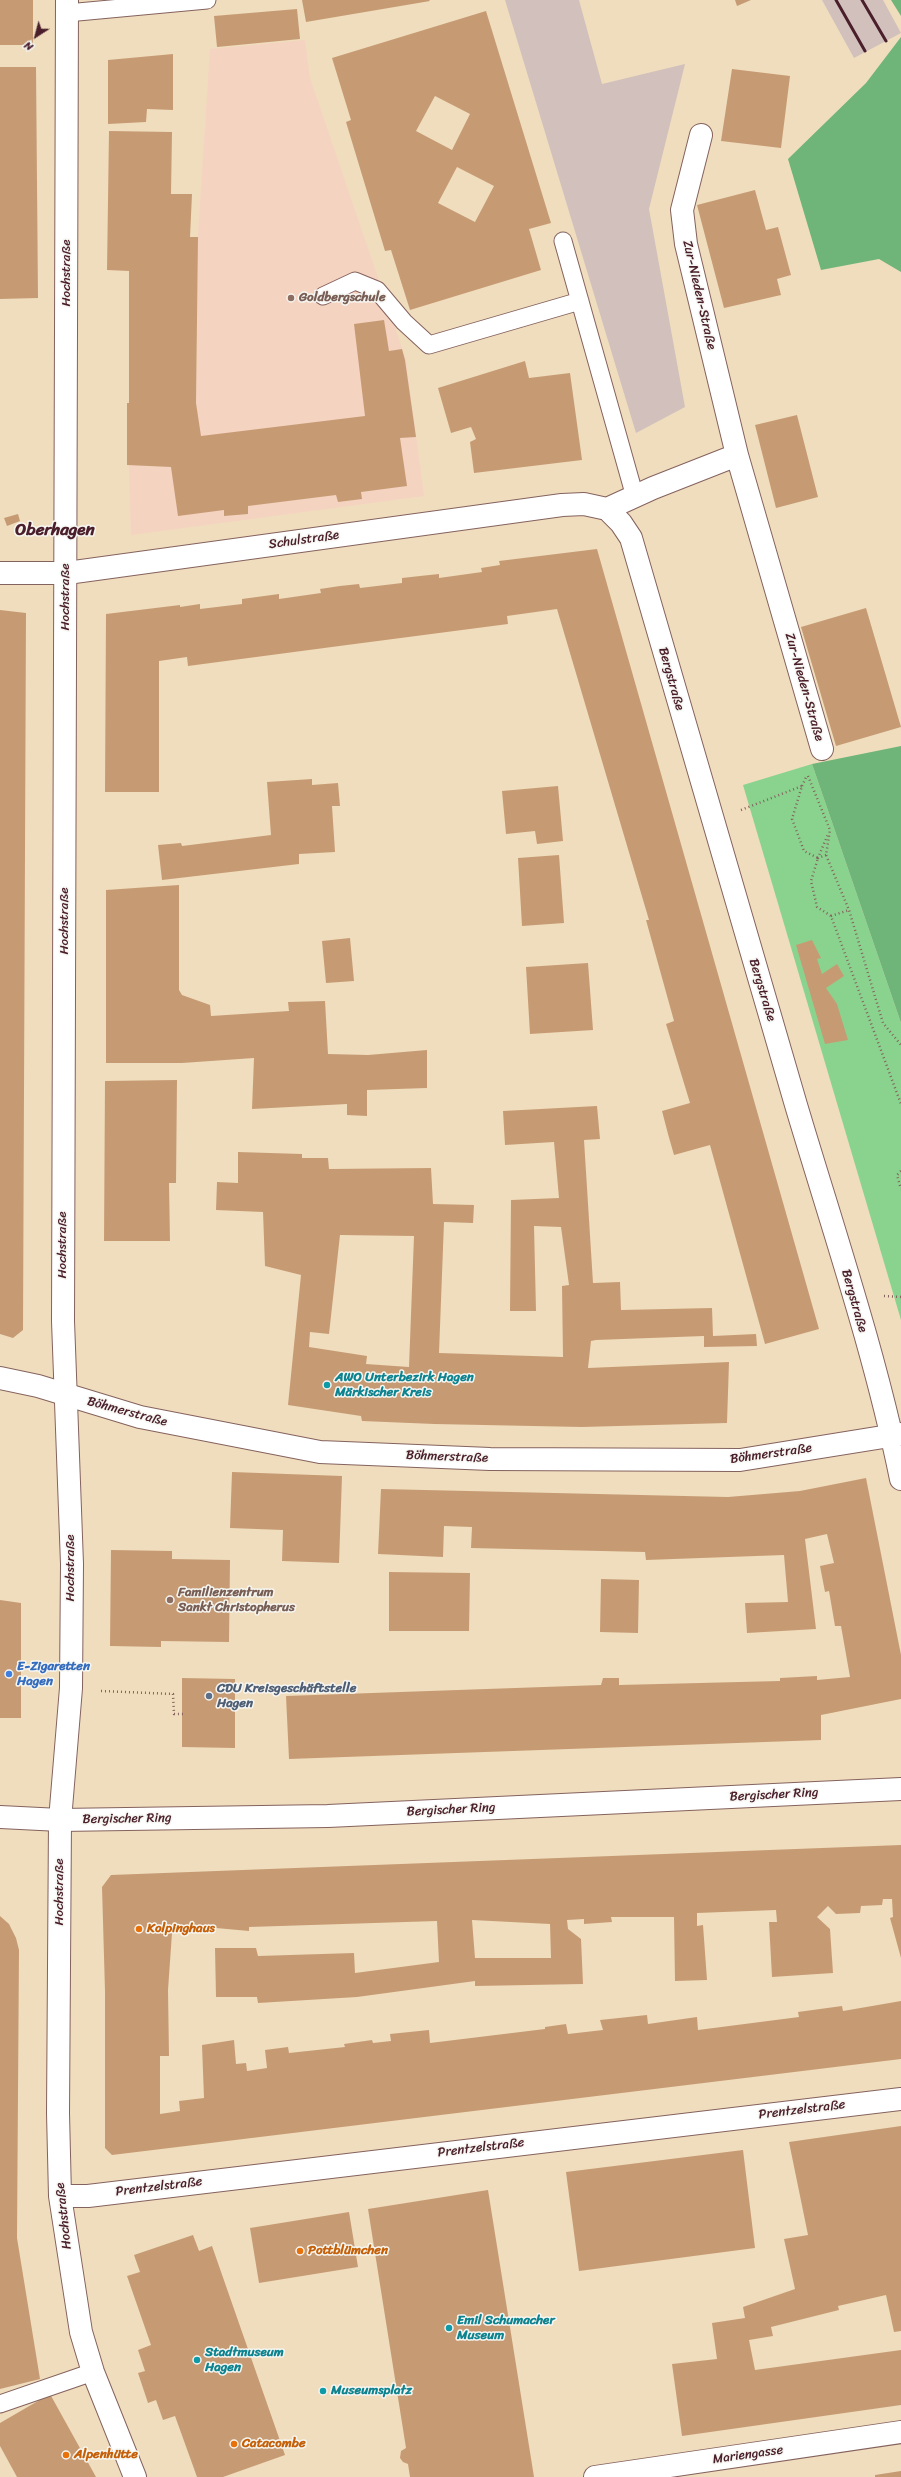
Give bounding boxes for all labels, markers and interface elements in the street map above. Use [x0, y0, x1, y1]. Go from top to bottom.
north arrow [16, 16, 56, 56]
text: N [20, 36, 37, 56]
street label: Hochstraße [59, 239, 75, 307]
street label: Zur-Nieden-Straße [679, 239, 719, 351]
place label: Goldbergschule [299, 290, 386, 306]
marker: Goldbergschule [286, 293, 296, 303]
district label: Oberhagen [15, 521, 95, 541]
street label: Schulstraße [268, 527, 340, 553]
street label: Hochstraße [58, 563, 74, 631]
street label: Zur-Nieden-Straße [781, 631, 827, 743]
street label: Bergstraße [655, 646, 687, 712]
street label: Hochstraße [57, 887, 73, 955]
street label: Bergstraße [745, 957, 779, 1023]
street label: Hochstraße [55, 1211, 71, 1279]
street label: Bergstraße [838, 1268, 870, 1334]
place label: AWO Unterbezirk Hagen Märkischer Kreis [335, 1370, 474, 1401]
marker: AWO Unterbezirk Hagen Märkischer Kreis [322, 1380, 332, 1390]
street label: Böhmerstraße [85, 1394, 169, 1430]
street label: Böhmerstraße [729, 1441, 813, 1467]
street label: Böhmerstraße [406, 1448, 488, 1466]
street label: Hochstraße [63, 1534, 79, 1602]
place label: Familienzentrum Sankt Christopherus [178, 1585, 295, 1616]
marker: Familienzentrum Sankt Christopherus [165, 1595, 175, 1605]
place label: E-Zigaretten Hagen [17, 1659, 90, 1690]
marker: E-Zigaretten Hagen [4, 1669, 14, 1679]
place label: CDU Kreisgeschäftstelle Hagen [217, 1681, 356, 1712]
marker: CDU Kreisgeschäftstelle Hagen [204, 1691, 214, 1701]
street label: Bergischer Ring [729, 1785, 819, 1805]
street label: Bergischer Ring [406, 1800, 496, 1820]
street label: Bergischer Ring [82, 1810, 172, 1828]
street label: Hochstraße [52, 1858, 68, 1926]
place label: Kolpinghaus [147, 1921, 215, 1937]
marker: Kolpinghaus [134, 1924, 144, 1934]
street label: Prentzelstraße [758, 2097, 846, 2123]
street label: Prentzelstraße [437, 2135, 525, 2161]
street label: Prentzelstraße [115, 2174, 203, 2200]
street label: Hochstraße [53, 2182, 75, 2250]
place label: Pottblümchen [308, 2243, 388, 2259]
marker: Pottblümchen [295, 2246, 305, 2256]
place label: Emil Schumacher Museum [457, 2313, 555, 2344]
marker: Emil Schumacher Museum [444, 2323, 454, 2333]
place label: Stadtmuseum Hagen [205, 2345, 284, 2376]
marker: Stadtmuseum Hagen [192, 2355, 202, 2365]
place label: Museumsplatz [331, 2383, 412, 2399]
marker: Museumsplatz [318, 2386, 328, 2396]
place label: Catacombe [242, 2436, 306, 2452]
marker: Catacombe [229, 2439, 239, 2449]
street label: Mariengasse [712, 2442, 784, 2468]
place label: Alpenhütte [74, 2447, 138, 2463]
marker: Alpenhütte [61, 2450, 71, 2460]

